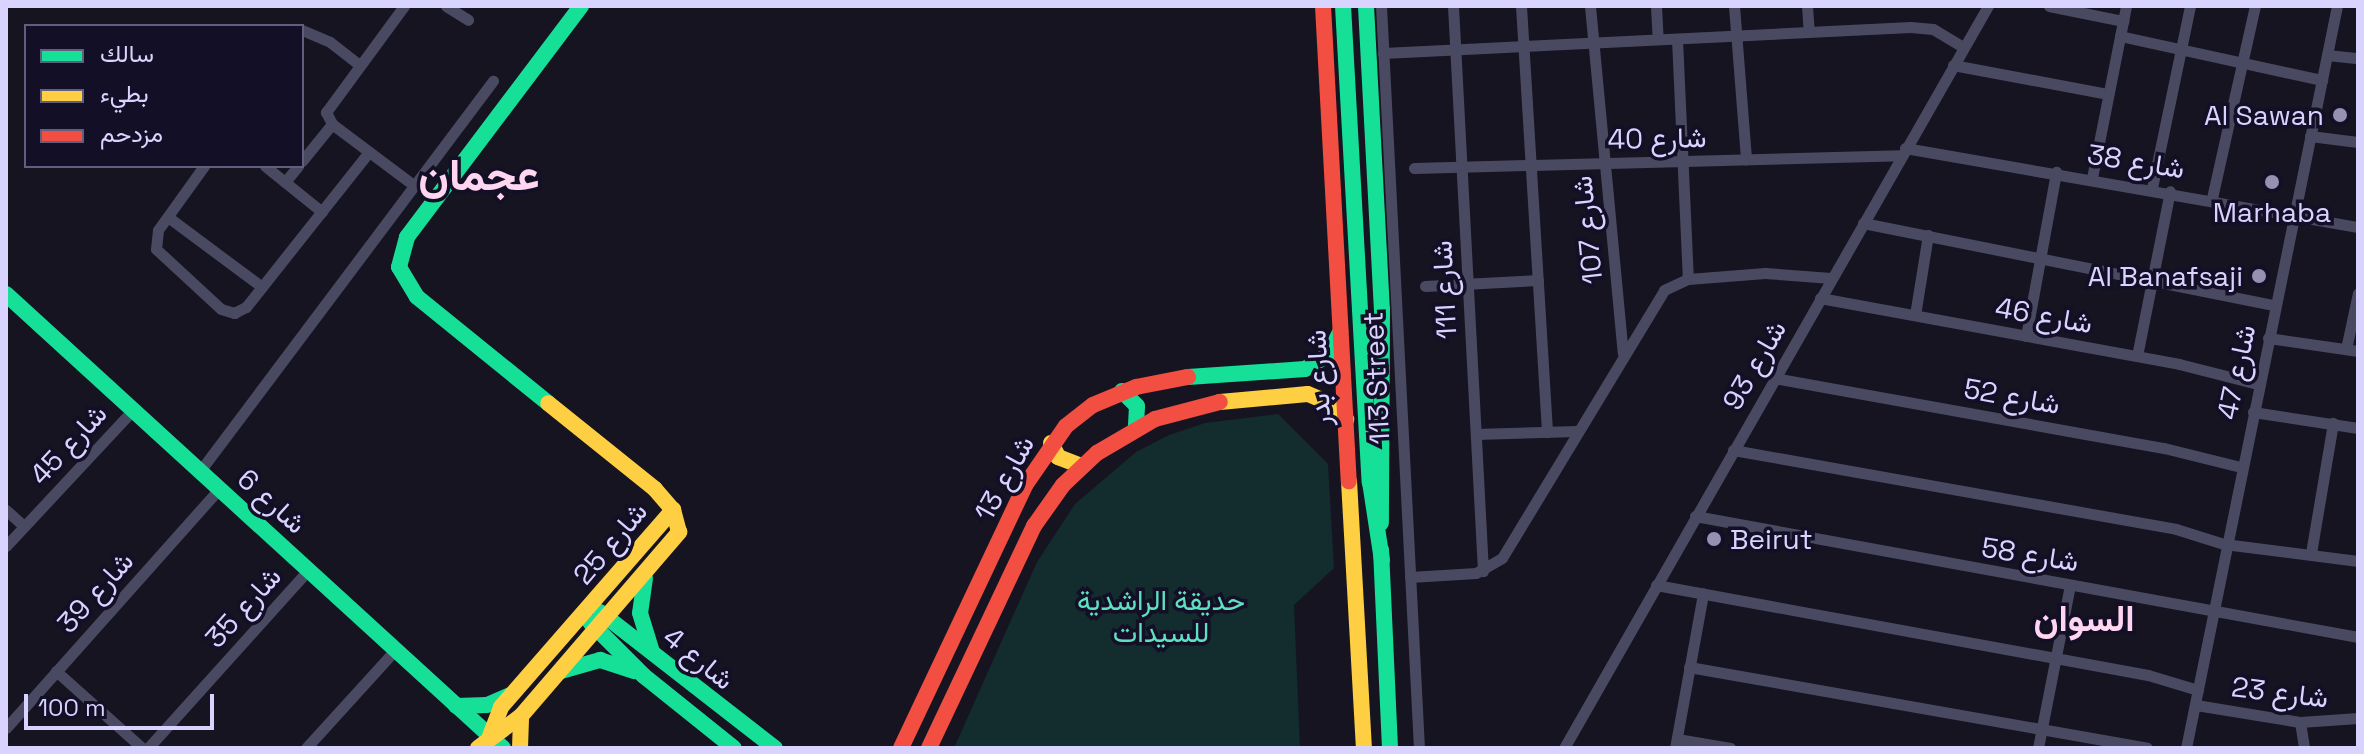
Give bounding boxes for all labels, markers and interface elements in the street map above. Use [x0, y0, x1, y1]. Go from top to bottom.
legend [24, 24, 304, 168]
text: سالك [100, 38, 154, 69]
text: بطيء [100, 78, 149, 109]
place label: Al Sawan [2204, 98, 2324, 132]
marker: Al Sawan [2331, 106, 2349, 124]
text: مزدحم [100, 118, 163, 149]
street label: شارع 40 [1607, 120, 1707, 156]
street label: شارع 38 [2085, 137, 2187, 185]
district label: عجمان [418, 149, 540, 201]
marker: Marhaba [2263, 173, 2281, 191]
street label: شارع 107 [1565, 174, 1609, 286]
place label: Marhaba [2213, 195, 2331, 229]
street label: شارع 111 [1425, 240, 1463, 340]
place label: Al Banafsaji [2088, 259, 2243, 293]
marker: Al Banafsaji [2250, 267, 2268, 285]
street label: شارع 46 [1993, 290, 2095, 340]
street label: 113 Street [1356, 311, 1396, 445]
street label: شارع 93 [1715, 314, 1793, 416]
street label: شارع 47 [2210, 322, 2262, 422]
street label: شارع بدر [1299, 329, 1337, 427]
street label: شارع 52 [1961, 371, 2063, 421]
street label: شارع 45 [22, 397, 114, 491]
street label: شارع 13 [967, 430, 1041, 526]
street label: شارع 6 [231, 462, 313, 540]
street label: شارع 25 [566, 495, 654, 591]
place label: Beirut [1730, 522, 1813, 556]
marker: Beirut [1705, 530, 1723, 548]
street label: شارع 58 [1979, 530, 2081, 578]
street label: شارع 39 [50, 545, 140, 639]
street label: شارع 35 [198, 560, 288, 654]
park label: حديقة الراشدية للسيدات [1077, 583, 1245, 649]
district label: السوان [2033, 598, 2135, 642]
street label: شارع 4 [657, 619, 741, 697]
street label: شارع 23 [2230, 669, 2330, 715]
scale bar [28, 678, 218, 728]
text: 100 m [38, 692, 106, 723]

